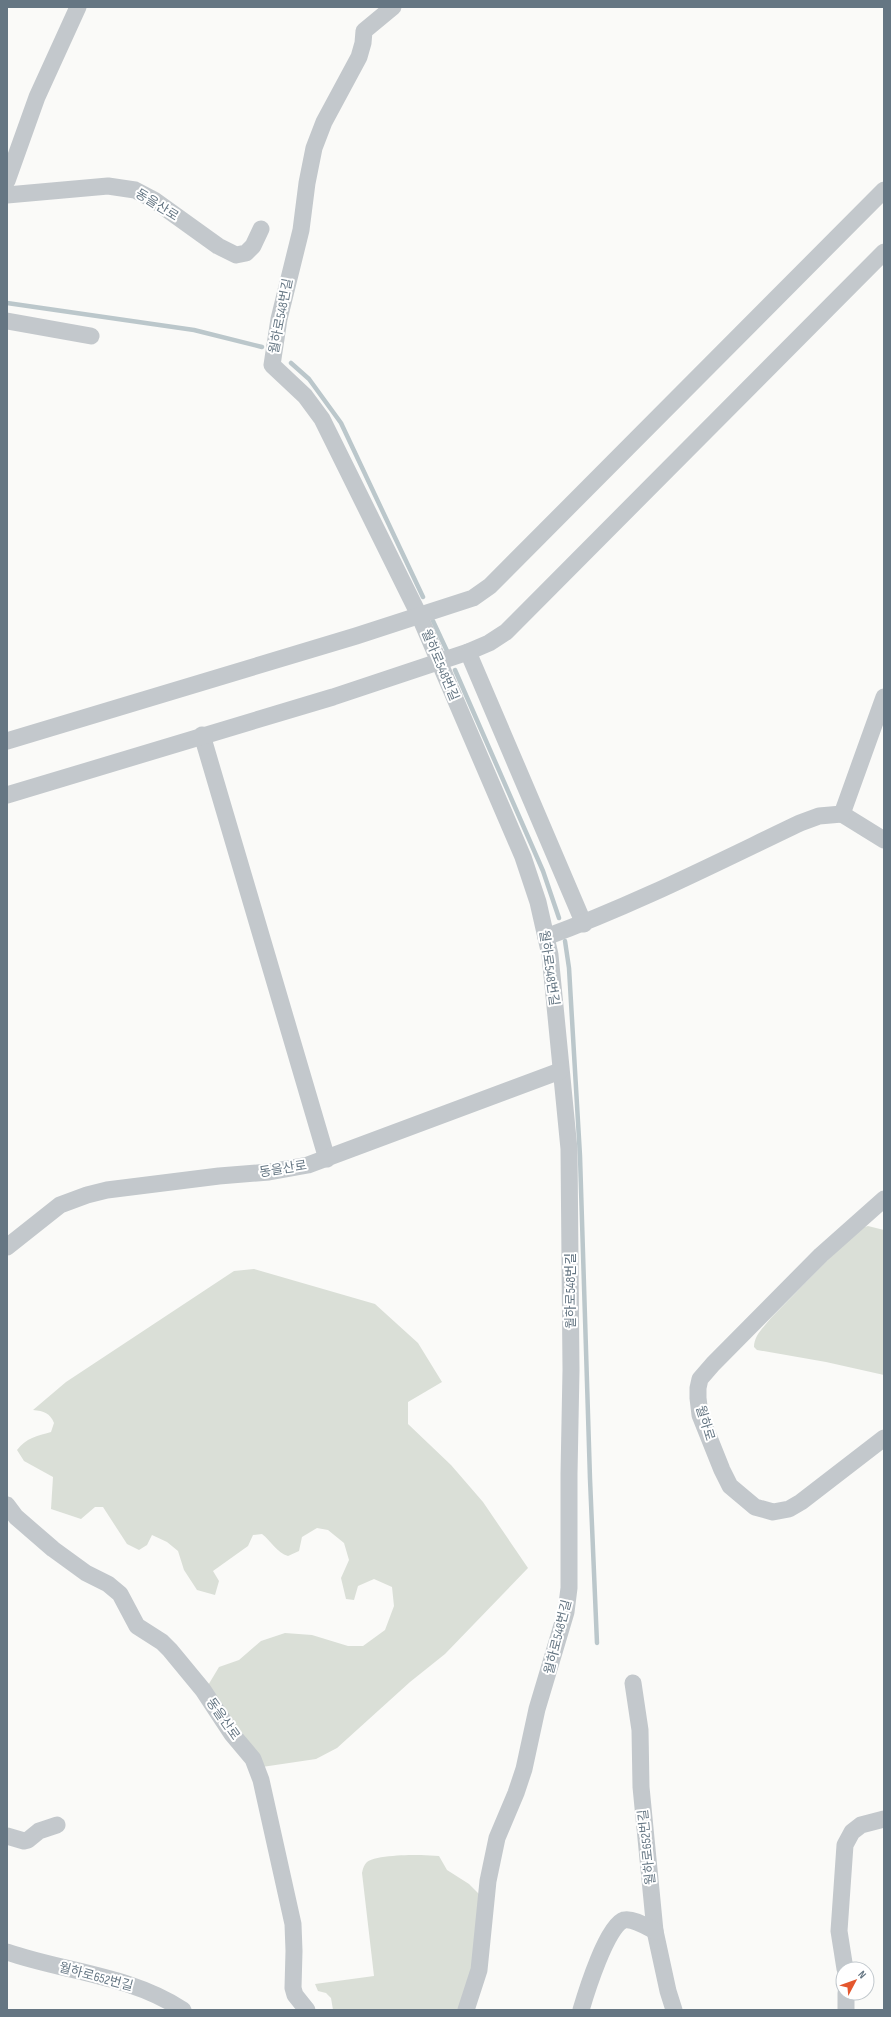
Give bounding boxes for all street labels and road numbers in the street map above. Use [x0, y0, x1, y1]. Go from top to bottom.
street label: 동을산로 [132, 186, 182, 224]
street label: 월하로548번길 [266, 277, 296, 355]
street label: 월하로548번길 [418, 627, 462, 703]
street label: 월하로548번길 [536, 929, 562, 1007]
street label: 동을산로 [258, 1157, 308, 1181]
street label: 월하로548번길 [563, 1253, 579, 1329]
street label: 월하로 [692, 1403, 718, 1443]
street label: 월하로548번길 [541, 1598, 575, 1676]
street label: 동을산로 [203, 1695, 243, 1743]
street label: 월하로652번길 [635, 1808, 659, 1886]
street label: 월하로652번길 [57, 1959, 135, 1995]

